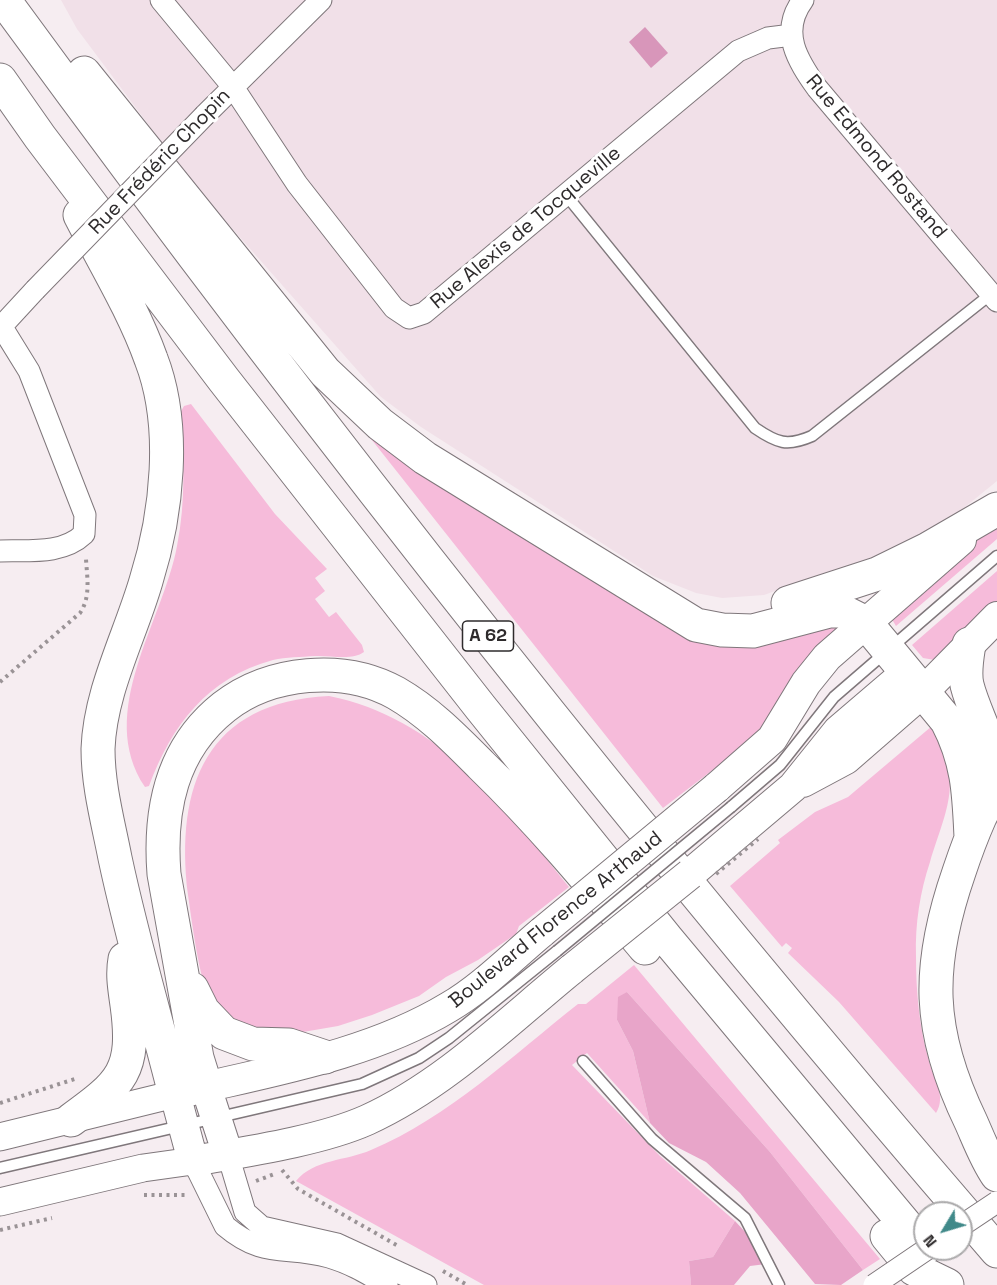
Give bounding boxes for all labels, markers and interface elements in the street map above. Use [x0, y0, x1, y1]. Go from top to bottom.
street label: Rue Edmond Rostand [800, 70, 952, 244]
street label: Rue Frédéric Chopin [84, 84, 236, 240]
street label: Rue Alexis de Tocqueville [426, 141, 626, 315]
road number: A 62 [462, 621, 514, 651]
street label: Boulevard Florence Arthaud [444, 826, 668, 1014]
north arrow [913, 1201, 973, 1261]
text: N [918, 1230, 942, 1252]

